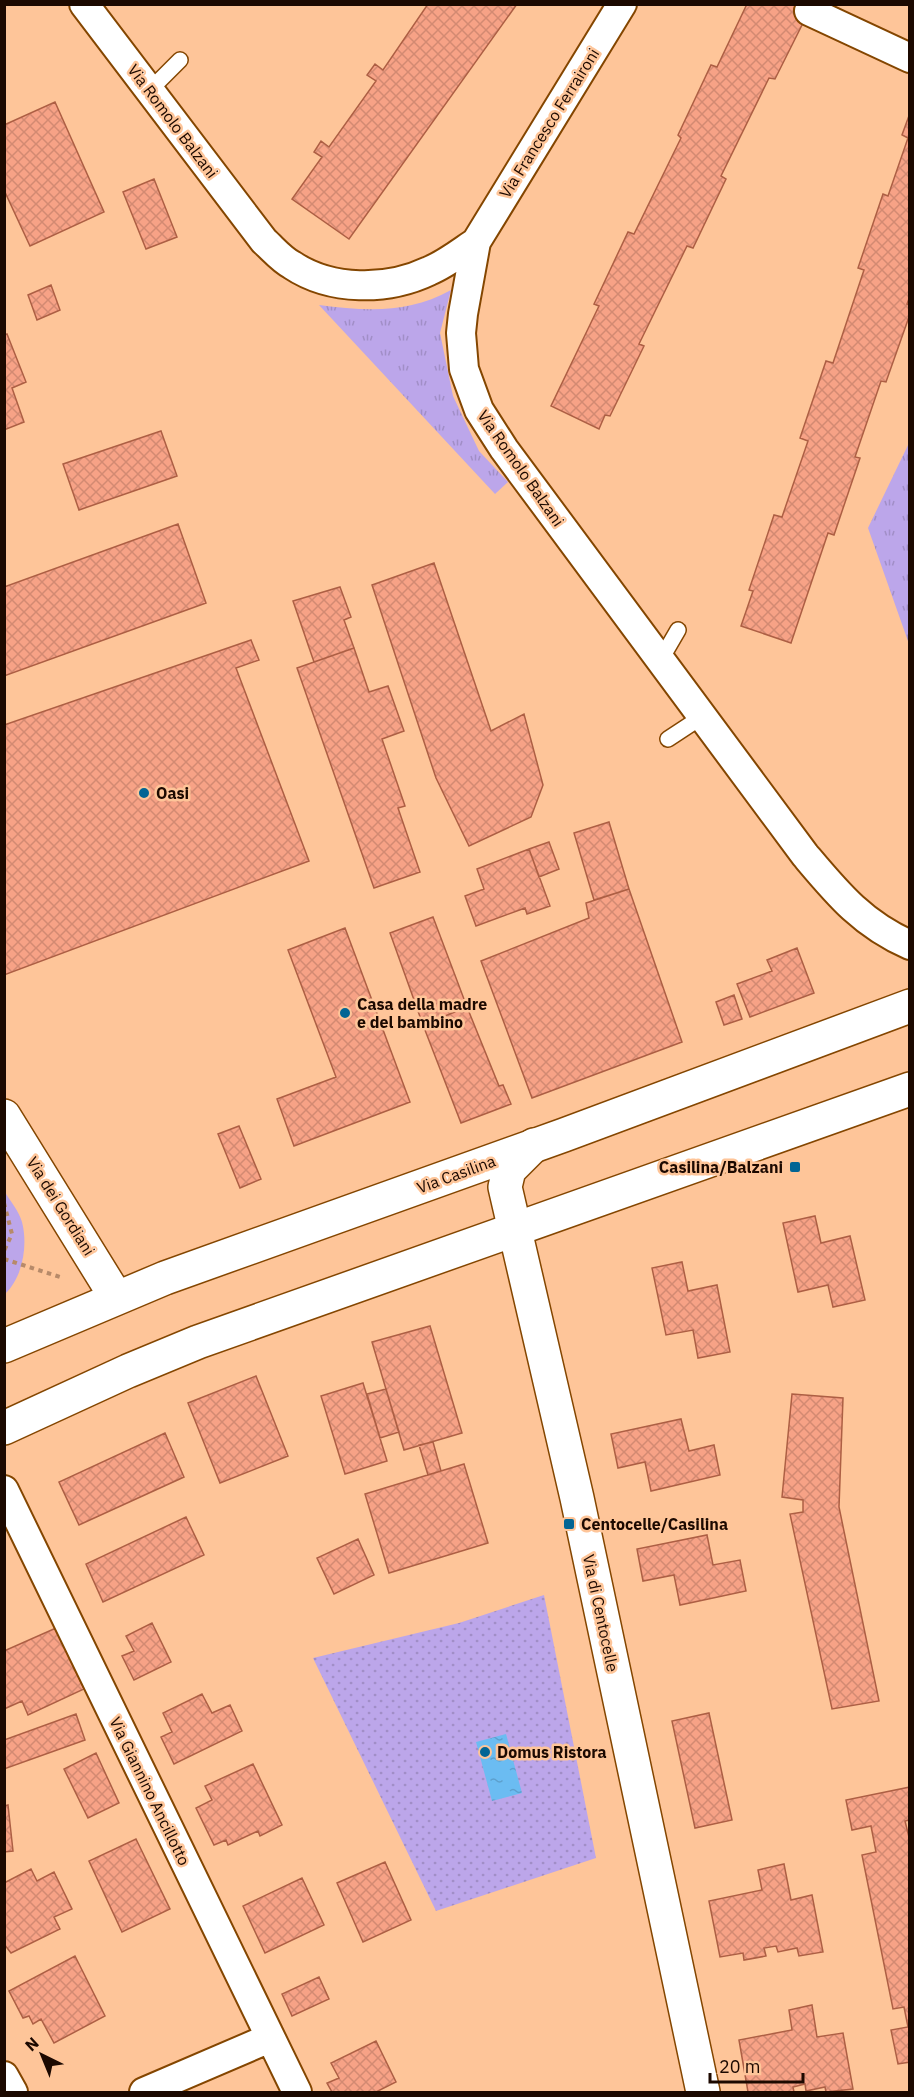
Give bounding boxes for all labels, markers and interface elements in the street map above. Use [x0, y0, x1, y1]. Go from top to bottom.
street label: Via Francesco Ferraironi [495, 44, 603, 202]
street label: Via Romolo Balzani [124, 60, 222, 182]
street label: Via Romolo Balzani [473, 406, 569, 530]
place label: Oasi [156, 783, 189, 803]
marker: Oasi [137, 786, 151, 800]
place label: Casa della madre e del bambino [357, 994, 487, 1032]
marker: Casa della madre e del bambino [338, 1006, 352, 1020]
street label: Via Casilina [414, 1150, 499, 1197]
street label: Via dei Gordiani [23, 1153, 99, 1259]
place label: Casilina/Balzani [659, 1157, 783, 1177]
marker: Casilina/Balzani [788, 1160, 802, 1174]
place label: Centocelle/Casilina [581, 1514, 728, 1534]
marker: Centocelle/Casilina [562, 1517, 576, 1531]
street label: Via di Centocelle [579, 1552, 623, 1674]
street label: Via Giannino Ancillotto [105, 1713, 195, 1869]
place label: Domus Ristora [497, 1742, 607, 1762]
marker: Domus Ristora [478, 1745, 492, 1759]
north arrow [12, 2025, 72, 2085]
text: N [21, 2033, 43, 2055]
scale bar [710, 2046, 803, 2084]
text: 20 m [719, 2055, 761, 2078]

